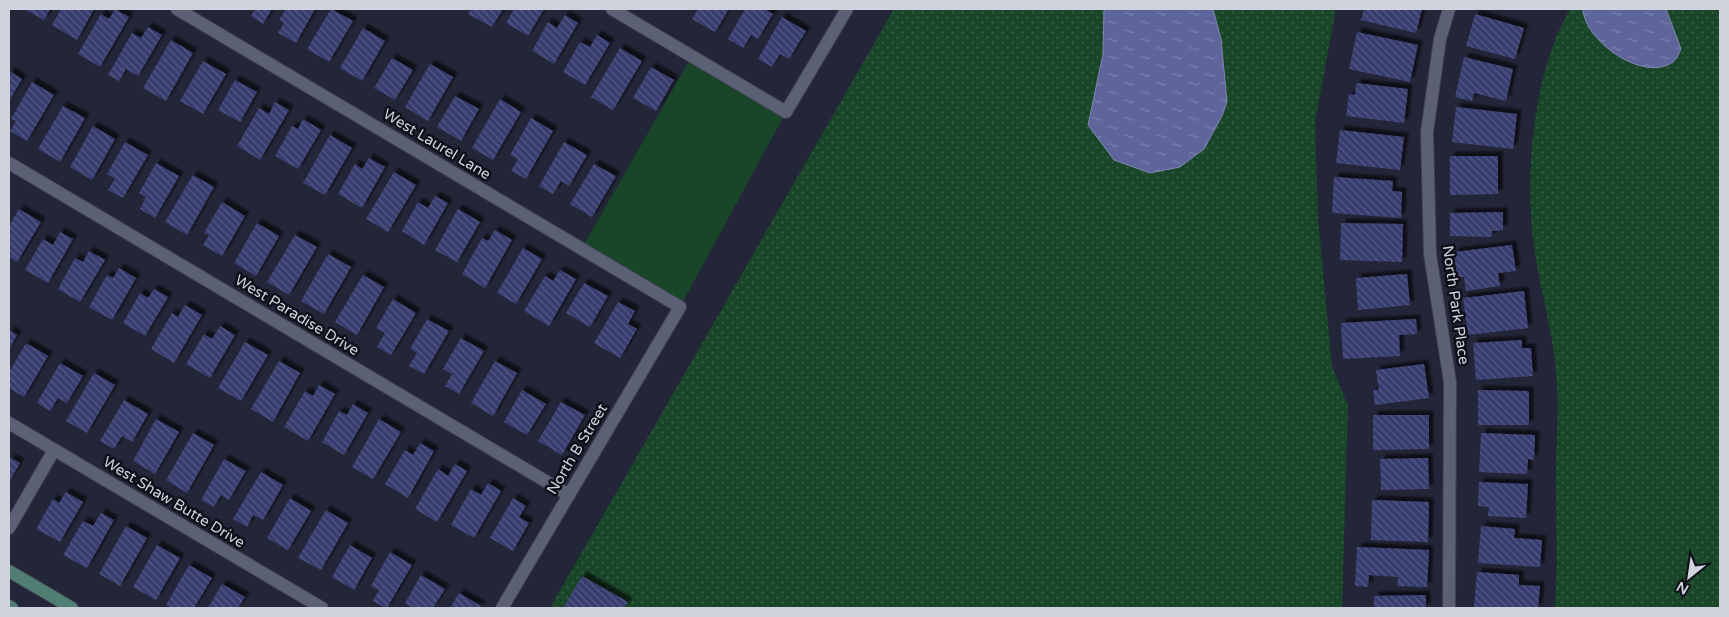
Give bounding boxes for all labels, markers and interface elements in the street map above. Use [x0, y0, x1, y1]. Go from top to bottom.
street label: West Laurel Lane [380, 105, 494, 183]
street label: North Park Place [1439, 244, 1473, 366]
street label: West Paradise Drive [232, 271, 362, 359]
street label: North B Street [543, 400, 611, 498]
street label: West Shaw Butte Drive [100, 453, 248, 551]
north arrow [1664, 552, 1714, 602]
text: N [1674, 578, 1692, 598]

